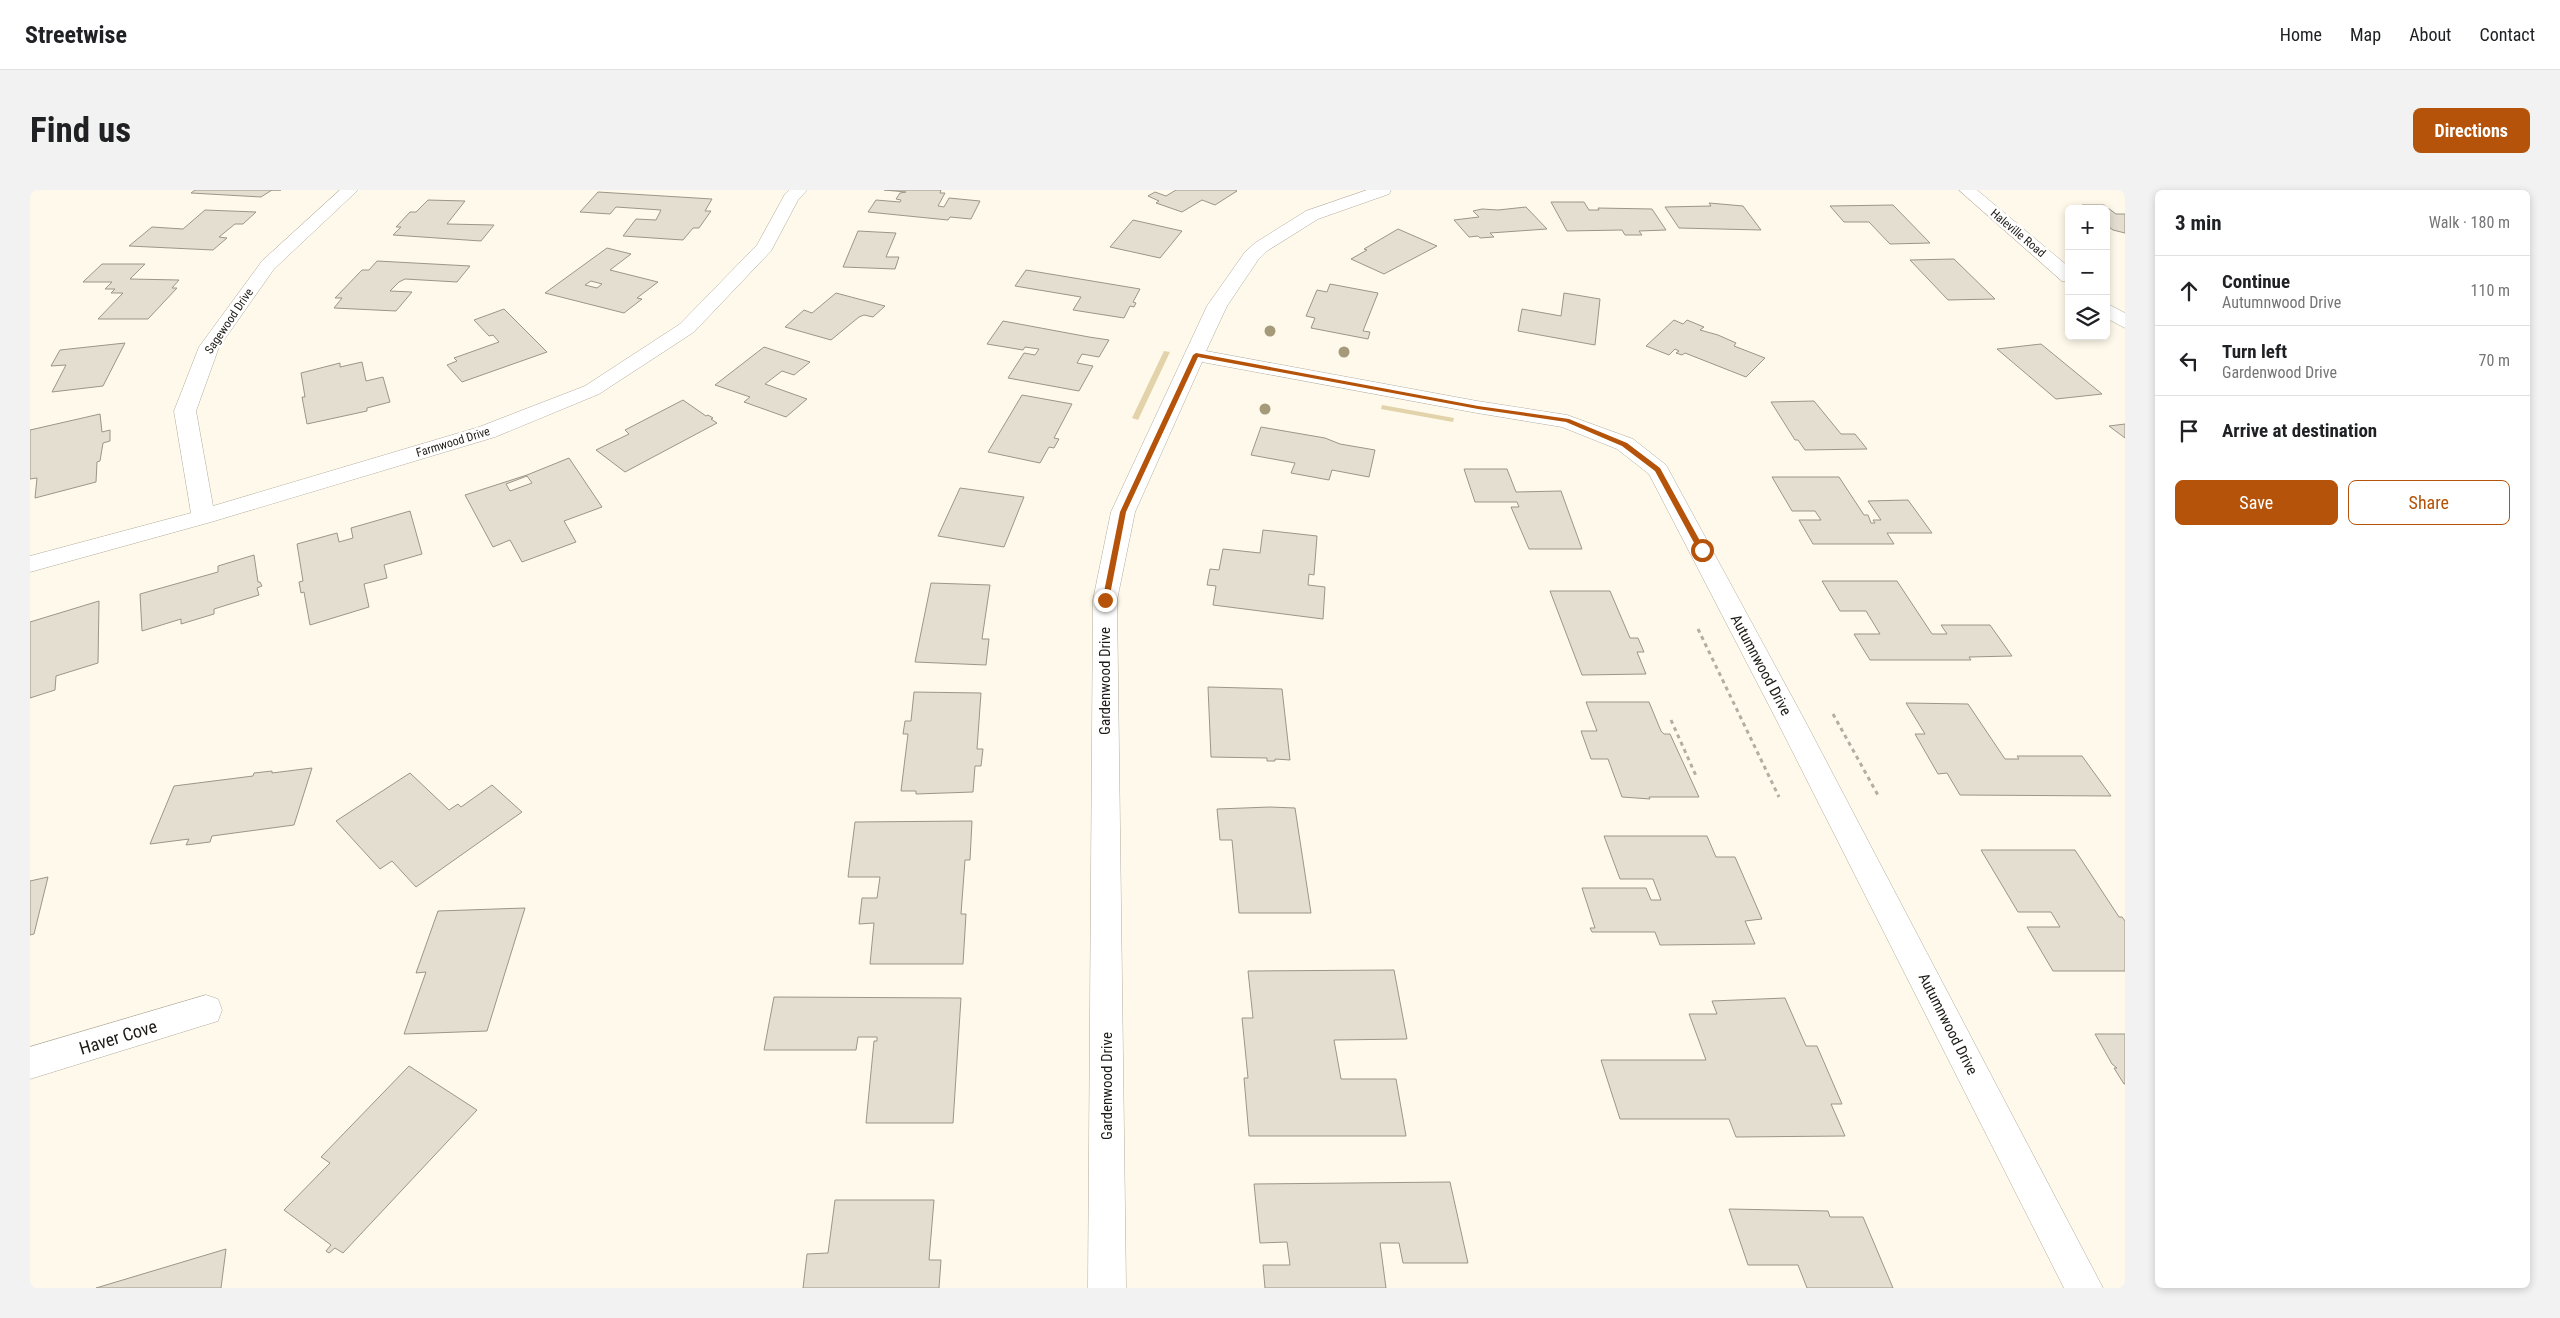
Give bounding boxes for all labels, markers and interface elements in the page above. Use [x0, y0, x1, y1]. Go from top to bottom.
text: Streetwise [25, 21, 127, 49]
text: Home [2280, 24, 2322, 45]
text: Map [2350, 24, 2381, 45]
text: About [2409, 24, 2451, 45]
text: Contact [2479, 24, 2535, 45]
button: Directions [2413, 108, 2530, 153]
text: Find us [30, 110, 131, 151]
map controls [2065, 205, 2110, 340]
button: + [2065, 205, 2110, 250]
street label: Haleville Road [1988, 206, 2048, 260]
text: 3 min [2175, 211, 2222, 235]
text: Walk · 180 m [2429, 213, 2510, 232]
button: − [2065, 250, 2110, 295]
text: Continue [2222, 270, 2290, 293]
icon: ahead [2175, 277, 2203, 305]
text: 110 m [2471, 281, 2510, 300]
street label: Sagewood Drive [202, 285, 256, 356]
text: Autumnwood Drive [2222, 293, 2341, 312]
button: layers [2065, 295, 2110, 340]
text: Turn left [2222, 340, 2287, 363]
icon: left [2175, 347, 2203, 375]
text: 70 m [2478, 351, 2510, 370]
text: Gardenwood Drive [2222, 363, 2337, 382]
icon: arrive [2175, 417, 2203, 445]
text: Arrive at destination [2222, 419, 2377, 442]
street label: Farmwood Drive [414, 424, 492, 460]
button: Save [2175, 480, 2338, 525]
button: Share [2348, 480, 2510, 525]
route start [1691, 539, 1714, 562]
route end [1094, 589, 1117, 612]
street label: Autumnwood Drive [1727, 611, 1795, 719]
street label: Gardenwood Drive [1096, 627, 1114, 735]
street label: Autumnwood Drive [1915, 970, 1981, 1078]
street label: Haver Cove [76, 1015, 160, 1059]
street label: Gardenwood Drive [1098, 1032, 1116, 1140]

